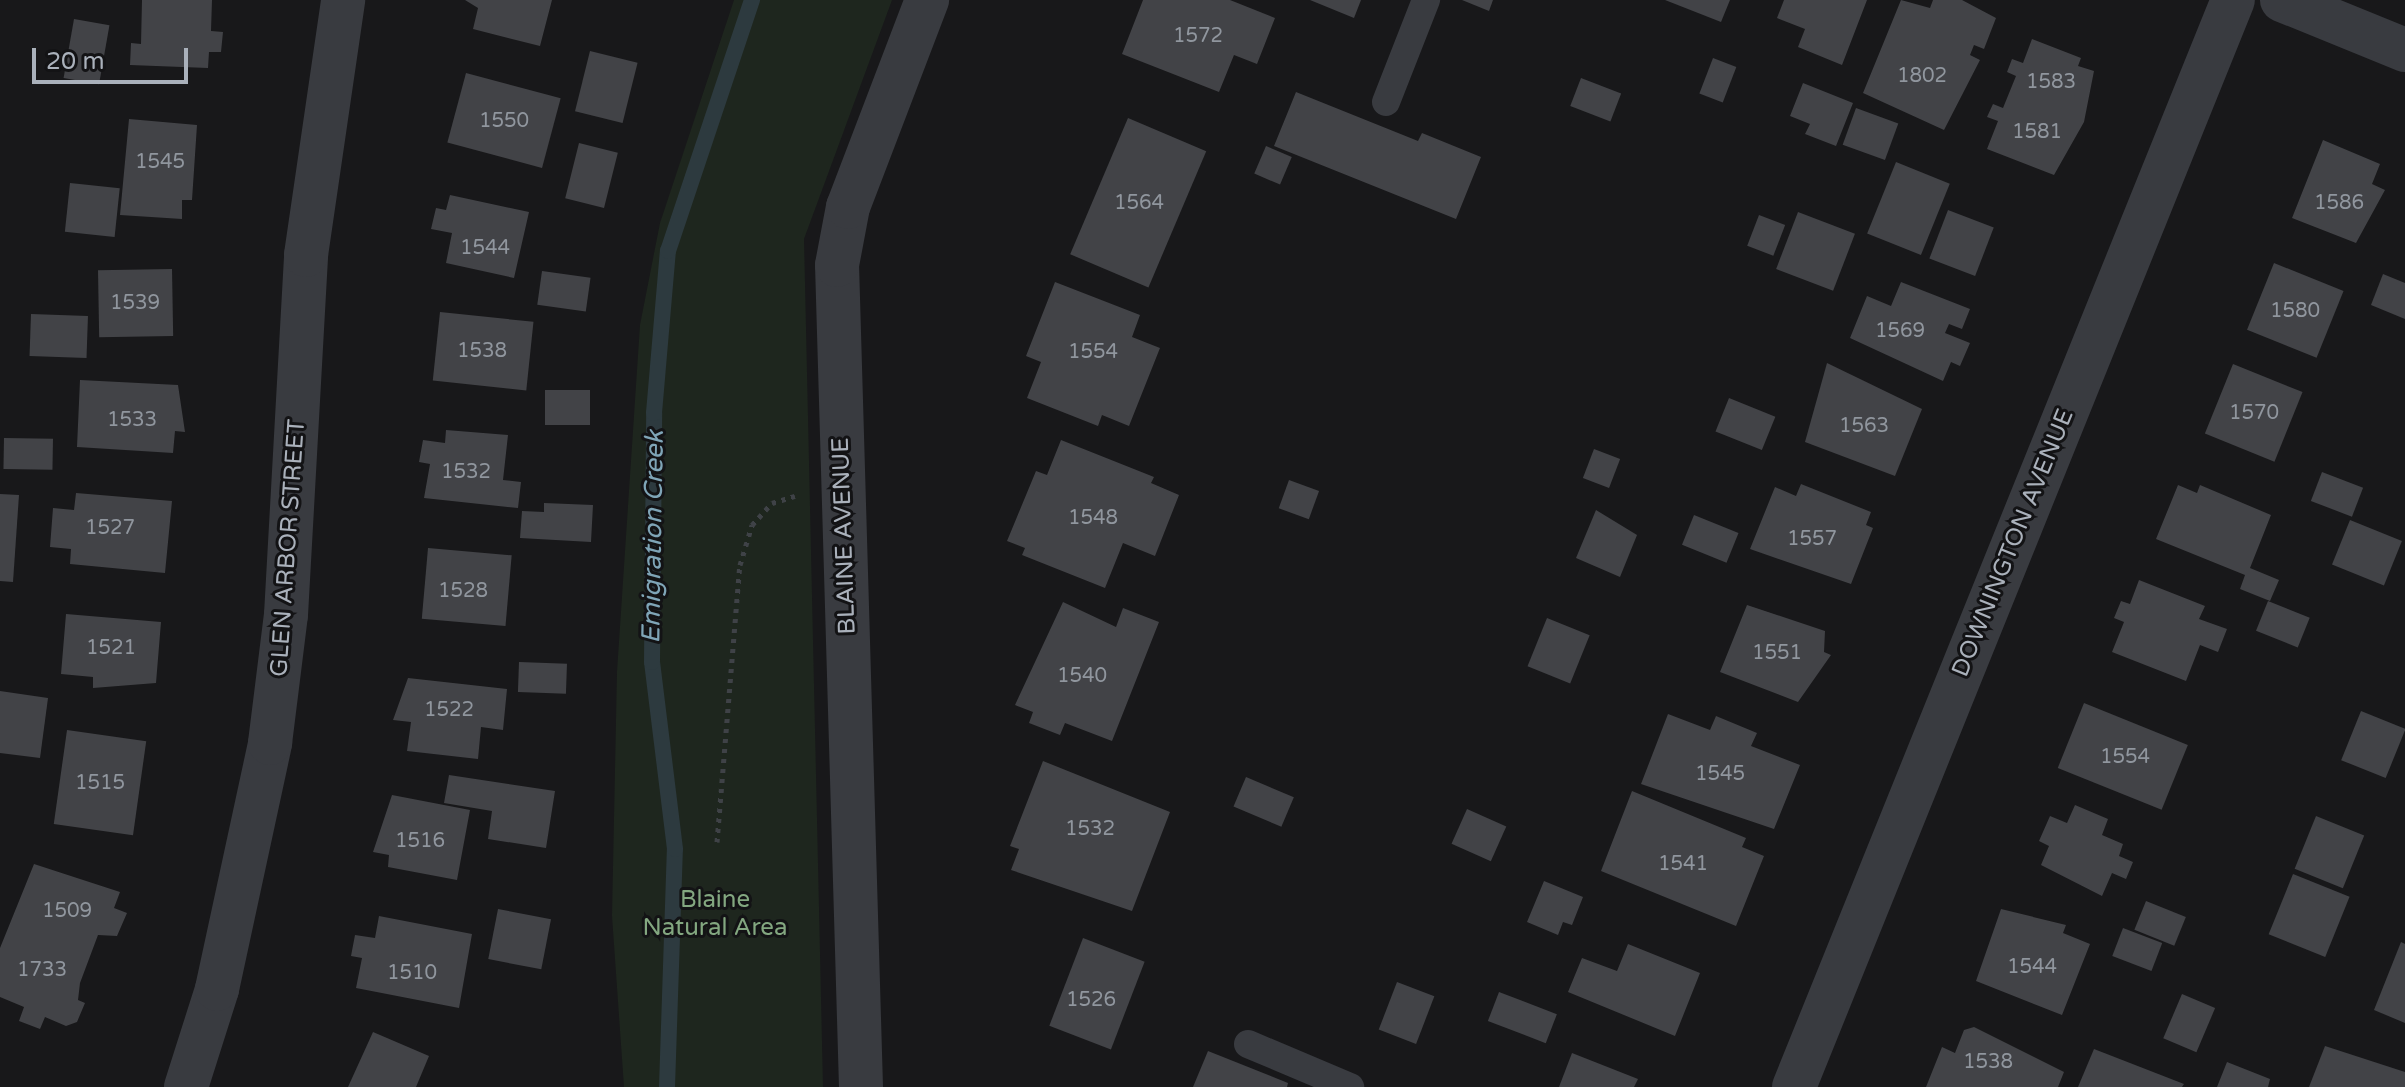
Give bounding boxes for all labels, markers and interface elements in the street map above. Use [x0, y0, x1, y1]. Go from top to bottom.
house number: 1572 [1173, 24, 1223, 48]
scale bar [36, 32, 192, 82]
text: 20 m [46, 47, 104, 76]
house number: 1802 [1897, 64, 1947, 88]
house number: 1583 [2026, 70, 2076, 94]
house number: 1550 [479, 109, 529, 133]
house number: 1581 [2012, 120, 2062, 144]
house number: 1545 [135, 150, 185, 174]
house number: 1564 [1114, 191, 1164, 215]
house number: 1586 [2314, 191, 2364, 215]
house number: 1544 [460, 236, 510, 260]
house number: 1539 [110, 291, 160, 315]
house number: 1580 [2270, 299, 2320, 323]
house number: 1569 [1875, 319, 1925, 343]
house number: 1538 [457, 339, 507, 363]
house number: 1554 [1068, 340, 1118, 364]
house number: 1570 [2229, 401, 2279, 425]
street label: DOWNINGTON AVENUE [1946, 405, 2080, 681]
house number: 1533 [107, 408, 157, 432]
house number: 1563 [1839, 414, 1889, 438]
street label: GLEN ARBOR STREET [265, 418, 311, 678]
water label: Emigration Creek [636, 430, 670, 644]
street label: BLAINE AVENUE [826, 437, 862, 635]
house number: 1532 [441, 460, 491, 484]
house number: 1548 [1068, 506, 1118, 530]
house number: 1527 [85, 516, 135, 540]
house number: 1557 [1787, 527, 1837, 551]
house number: 1528 [438, 579, 488, 603]
house number: 1521 [86, 636, 136, 660]
house number: 1551 [1752, 641, 1802, 665]
house number: 1540 [1057, 664, 1107, 688]
house number: 1522 [424, 698, 474, 722]
house number: 1554 [2100, 745, 2150, 769]
house number: 1545 [1695, 762, 1745, 786]
house number: 1515 [75, 771, 125, 795]
house number: 1532 [1065, 817, 1115, 841]
house number: 1516 [395, 829, 445, 853]
house number: 1541 [1658, 852, 1708, 876]
park label: Blaine Natural Area [643, 886, 787, 942]
house number: 1509 [42, 899, 92, 923]
house number: 1544 [2007, 955, 2057, 979]
house number: 1733 [17, 958, 67, 982]
house number: 1510 [387, 961, 437, 985]
house number: 1526 [1066, 988, 1116, 1012]
house number: 1538 [1963, 1050, 2013, 1074]

